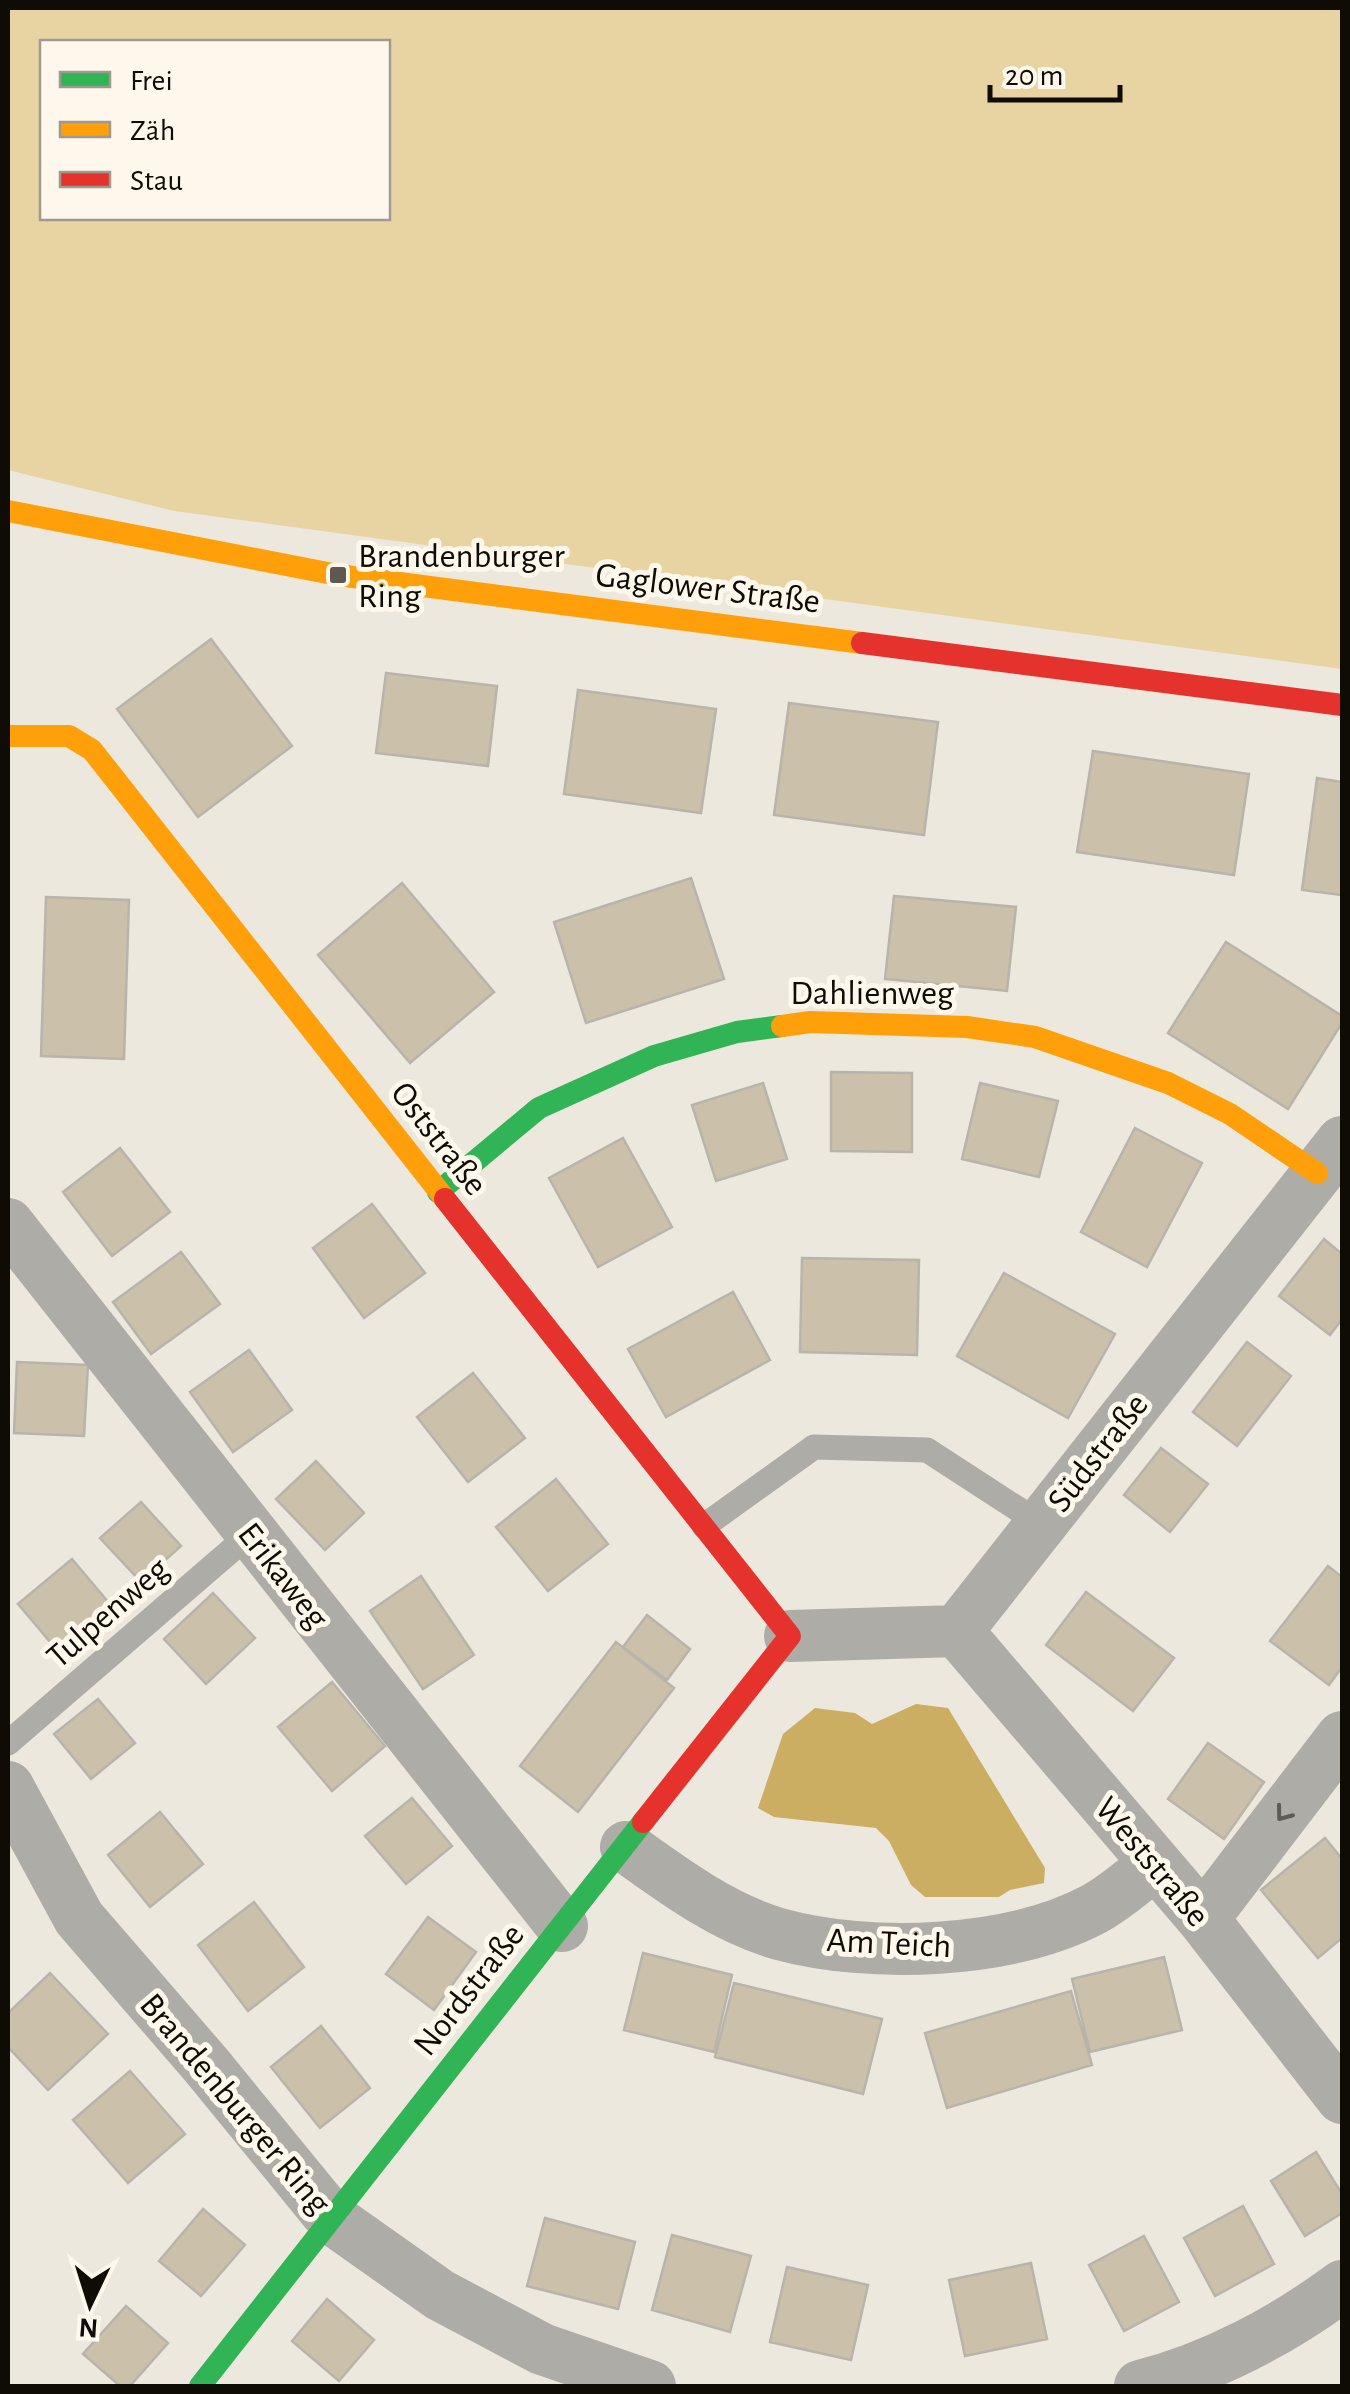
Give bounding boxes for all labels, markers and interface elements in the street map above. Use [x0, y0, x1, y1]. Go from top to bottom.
legend [40, 40, 390, 220]
scale bar [990, 40, 1120, 102]
text: 20 m [1005, 61, 1063, 91]
text: Frei [130, 66, 173, 96]
text: Zäh [130, 116, 175, 146]
text: Stau [130, 166, 183, 196]
place label: Brandenburger Ring [358, 539, 566, 614]
street label: Gaglower Straße [594, 557, 822, 620]
marker: Brandenburger Ring [327, 564, 349, 586]
street label: Dahlienweg [790, 976, 954, 1011]
street label: Oststraße [384, 1076, 494, 1202]
street label: Südstraße [1042, 1387, 1155, 1519]
street label: Erikaweg [231, 1517, 335, 1635]
street label: Tulpenweg [41, 1551, 175, 1675]
street label: Weststraße [1088, 1791, 1216, 1933]
one-way arrow [1278, 1803, 1295, 1821]
street label: Nordstraße [407, 1918, 531, 2062]
street label: Am Teich [826, 1923, 952, 1964]
street label: Brandenburger Ring [133, 1987, 337, 2221]
north arrow [40, 2254, 140, 2354]
text: N [78, 2312, 99, 2342]

